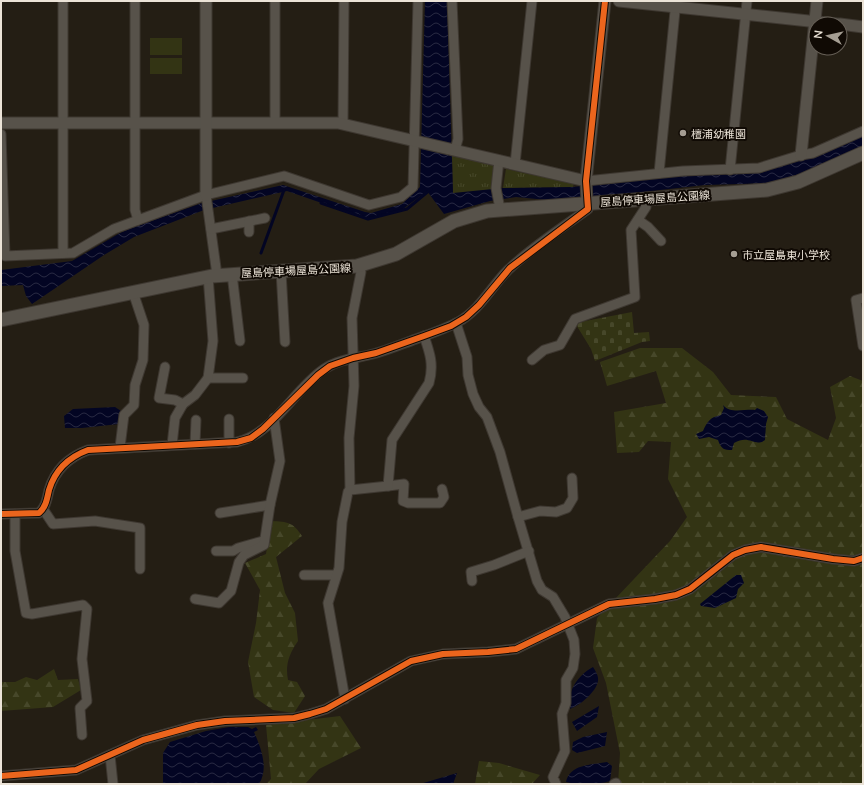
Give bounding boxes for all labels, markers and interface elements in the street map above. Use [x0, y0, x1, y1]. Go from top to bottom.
north arrow [808, 16, 848, 56]
text: N [811, 29, 825, 40]
place label: 檀浦幼稚園 [691, 127, 746, 140]
marker: 檀浦幼稚園 [678, 128, 688, 138]
street label: 屋島停車場屋島公園線 [600, 188, 710, 208]
place label: 市立屋島東小学校 [742, 248, 830, 261]
marker: 市立屋島東小学校 [729, 249, 739, 259]
street label: 屋島停車場屋島公園線 [241, 261, 351, 279]

